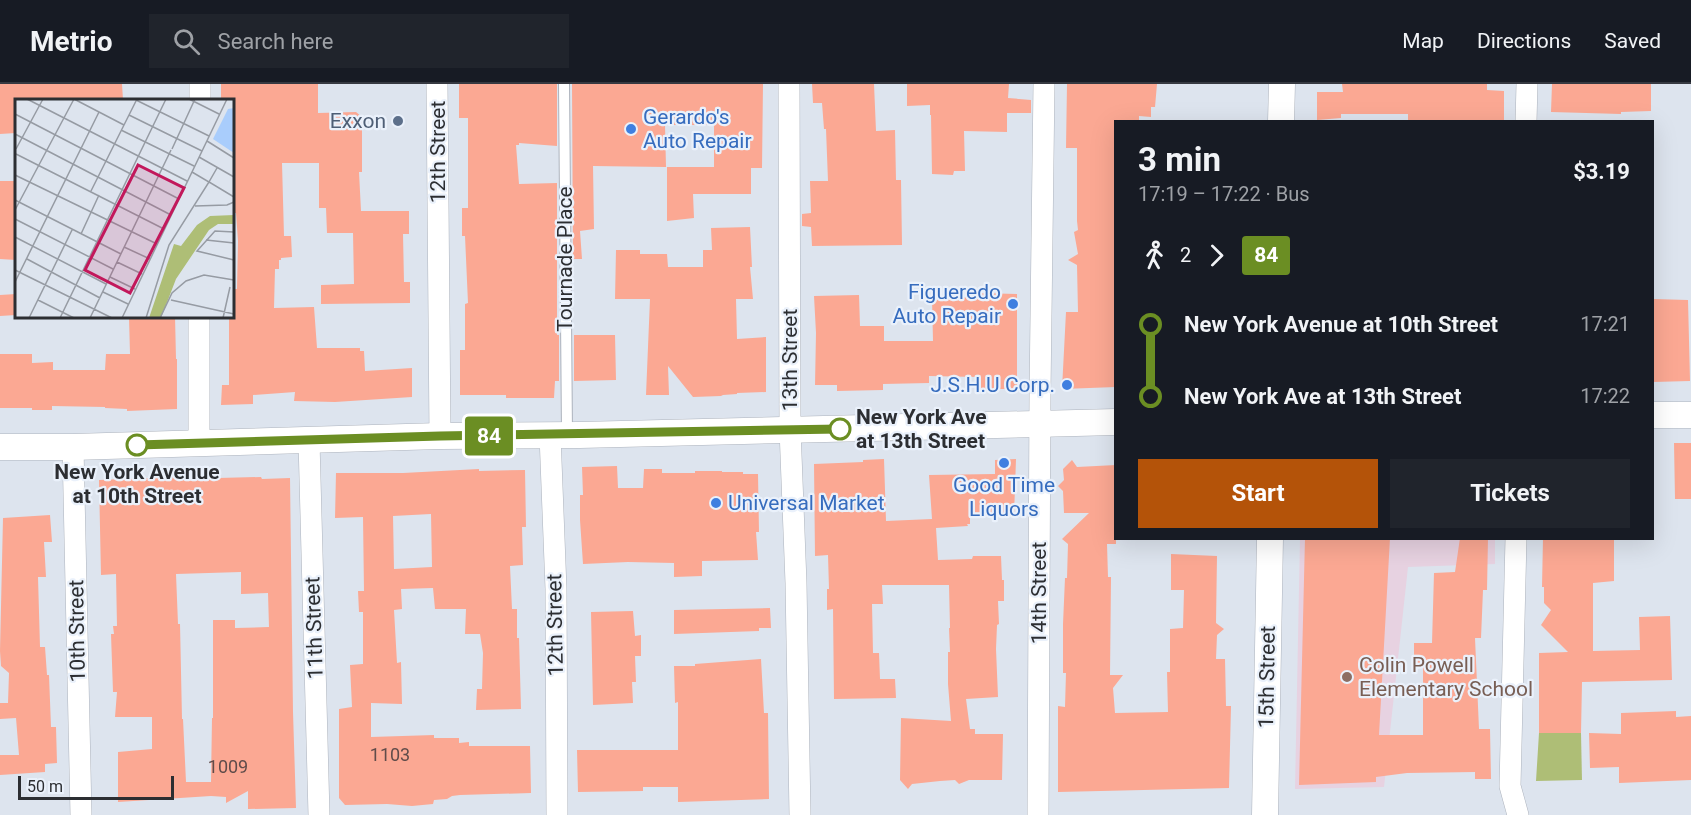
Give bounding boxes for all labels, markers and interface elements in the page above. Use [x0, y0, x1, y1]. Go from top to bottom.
search box [149, 14, 569, 68]
text: Metrio [30, 25, 113, 58]
icon: search [170, 25, 203, 58]
text: Search here [218, 29, 333, 54]
text: Map [1402, 29, 1444, 53]
text: Directions [1477, 29, 1571, 53]
text: Saved [1604, 29, 1661, 53]
inset map [15, 99, 234, 318]
street label: 12th Street [426, 101, 450, 203]
place label: Gerardo's Auto Repair [643, 105, 752, 153]
place label: Exxon [330, 109, 386, 133]
marker: Exxon [391, 114, 405, 128]
marker: Gerardo's Auto Repair [624, 122, 638, 136]
text: 3 min [1138, 140, 1221, 179]
text: $3.19 [1573, 159, 1630, 184]
text: 17:19 – 17:22 · Bus [1138, 182, 1310, 206]
street label: Tournade Place [553, 186, 577, 332]
icon: walk [1138, 239, 1171, 272]
icon: forward [1200, 239, 1233, 272]
text: 2 [1180, 243, 1191, 267]
text: 84 [1254, 243, 1278, 267]
place label: Figueredo Auto Repair [892, 280, 1001, 328]
marker: Figueredo Auto Repair [1006, 297, 1020, 311]
street label: 13th Street [778, 309, 802, 411]
text: New York Avenue at 10th Street [1184, 312, 1498, 337]
text: 17:21 [1580, 312, 1630, 336]
place label: J.S.H.U Corp. [930, 373, 1055, 397]
marker: J.S.H.U Corp. [1060, 378, 1074, 392]
text: New York Ave at 13th Street [1184, 384, 1461, 409]
text: 17:22 [1580, 384, 1630, 408]
place label: New York Ave at 13th Street [856, 405, 987, 453]
line badge: 84 [462, 416, 516, 456]
marker: New York Ave at 13th Street [829, 418, 851, 440]
text: 84 [477, 424, 501, 448]
marker: New York Avenue at 10th Street [126, 434, 148, 456]
marker: Good Time Liquors [997, 456, 1011, 470]
button: Start [1138, 459, 1378, 528]
button: Tickets [1390, 459, 1630, 528]
place label: New York Avenue at 10th Street [54, 460, 220, 508]
place label: Good Time Liquors [953, 473, 1055, 521]
place label: Universal Market [728, 491, 885, 515]
marker: Universal Market [709, 496, 723, 510]
street label: 14th Street [1027, 542, 1051, 644]
street label: 12th Street [542, 573, 568, 677]
street label: 11th Street [300, 576, 328, 680]
street label: 10th Street [64, 579, 90, 683]
street label: 15th Street [1254, 625, 1280, 729]
place label: Colin Powell Elementary School [1359, 653, 1533, 701]
marker: Colin Powell Elementary School [1340, 670, 1354, 684]
house number: 1103 [370, 744, 410, 765]
house number: 1009 [208, 756, 248, 777]
scale bar [18, 773, 174, 800]
text: 50 m [27, 777, 63, 796]

